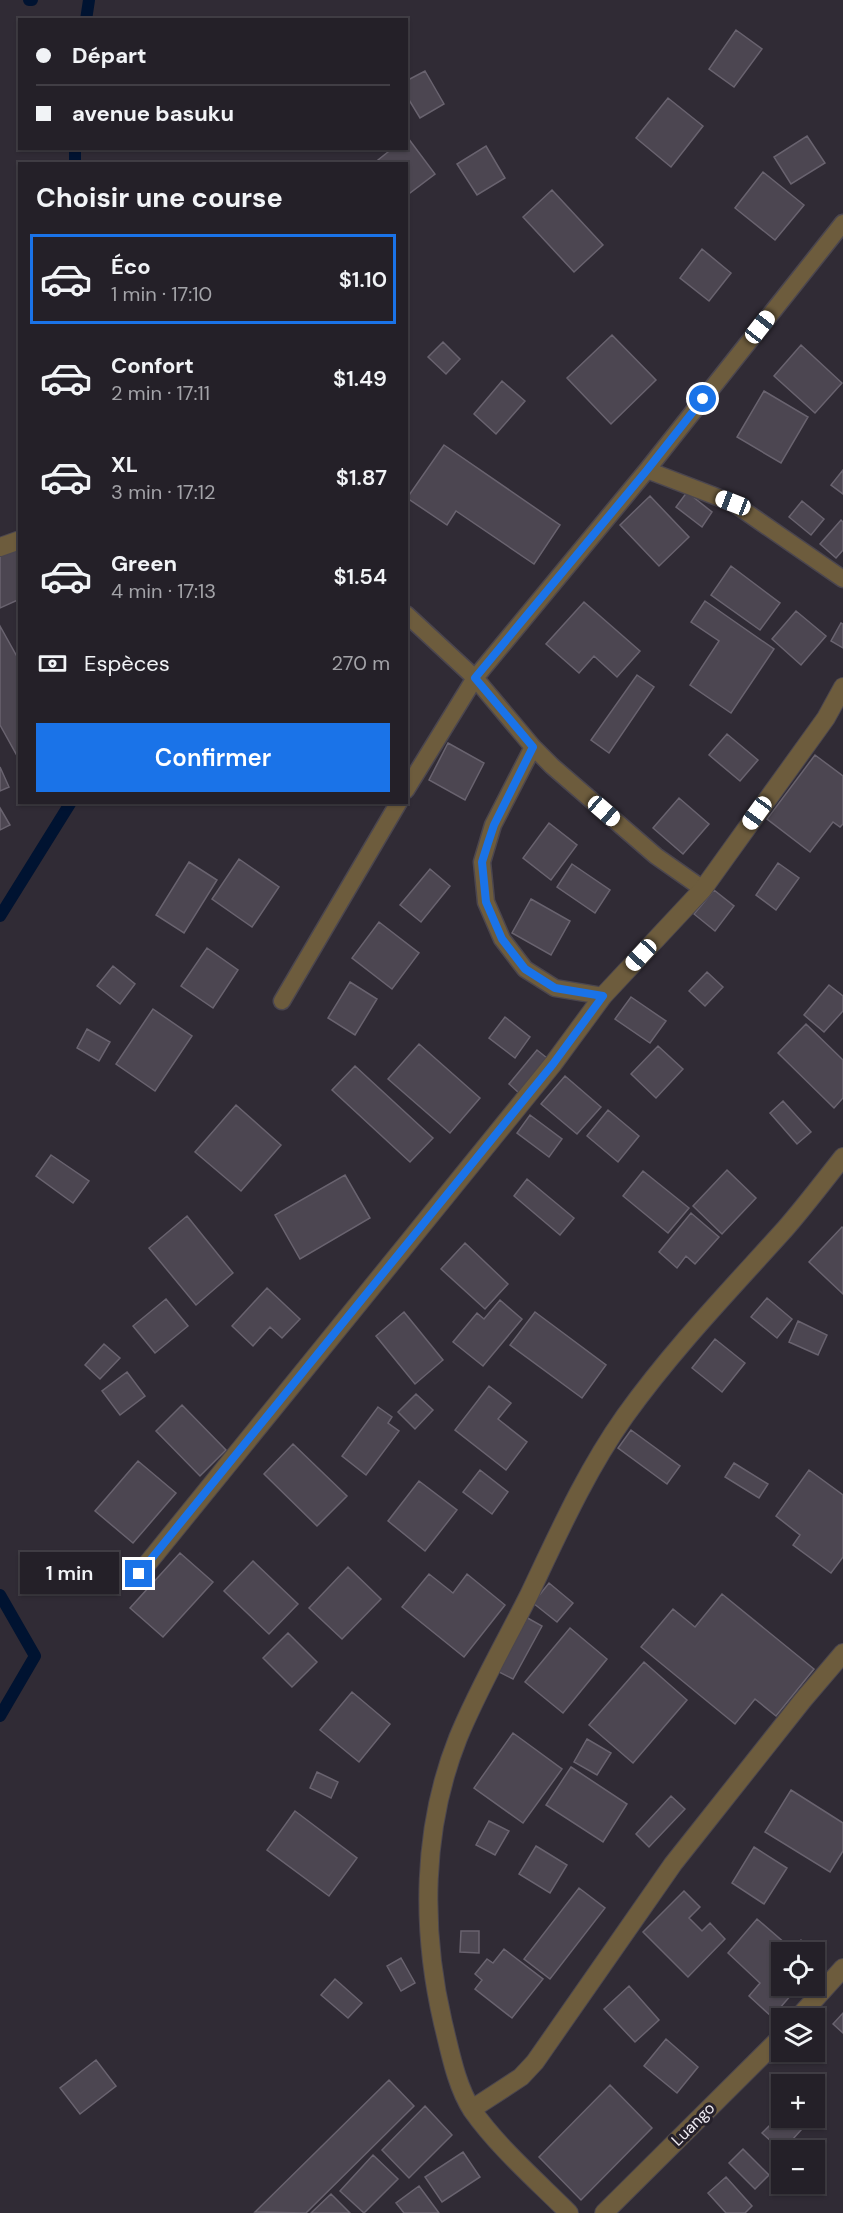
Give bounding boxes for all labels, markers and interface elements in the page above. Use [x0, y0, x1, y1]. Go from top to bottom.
text: Départ [72, 41, 147, 70]
text: avenue basuku [72, 99, 234, 128]
text: Choisir une course [36, 180, 283, 215]
icon: car [39, 252, 93, 306]
text: Éco [111, 252, 151, 281]
text: $1.10 [339, 265, 387, 294]
text: 1 min · 17:10 [111, 281, 212, 307]
car [742, 307, 778, 347]
icon: car [39, 351, 93, 405]
text: Confort [111, 351, 194, 380]
text: $1.49 [333, 364, 387, 393]
text: 2 min · 17:11 [111, 380, 210, 406]
route start [689, 385, 716, 412]
icon: car [39, 450, 93, 504]
text: XL [111, 450, 138, 479]
text: $1.87 [336, 463, 387, 492]
text: 3 min · 17:12 [111, 479, 216, 505]
car [713, 488, 753, 518]
icon: car [39, 549, 93, 603]
text: Green [111, 549, 177, 578]
text: $1.54 [333, 562, 387, 591]
text: 4 min · 17:13 [111, 578, 216, 604]
icon: cash [36, 647, 69, 680]
text: Espèces [84, 649, 170, 678]
text: 270 m [332, 650, 390, 676]
button: Confirmer [36, 723, 390, 792]
car [585, 792, 623, 830]
car [739, 793, 775, 833]
car [622, 936, 660, 974]
callout: 1 min [19, 1553, 118, 1595]
text: 1 min [46, 1560, 93, 1586]
route end [125, 1560, 152, 1587]
map controls [771, 1942, 825, 2194]
button: locate [771, 1942, 825, 1996]
button: layers [771, 2008, 825, 2062]
button: + [771, 2074, 825, 2128]
street label: Luango [667, 2098, 719, 2150]
button: − [771, 2140, 825, 2194]

